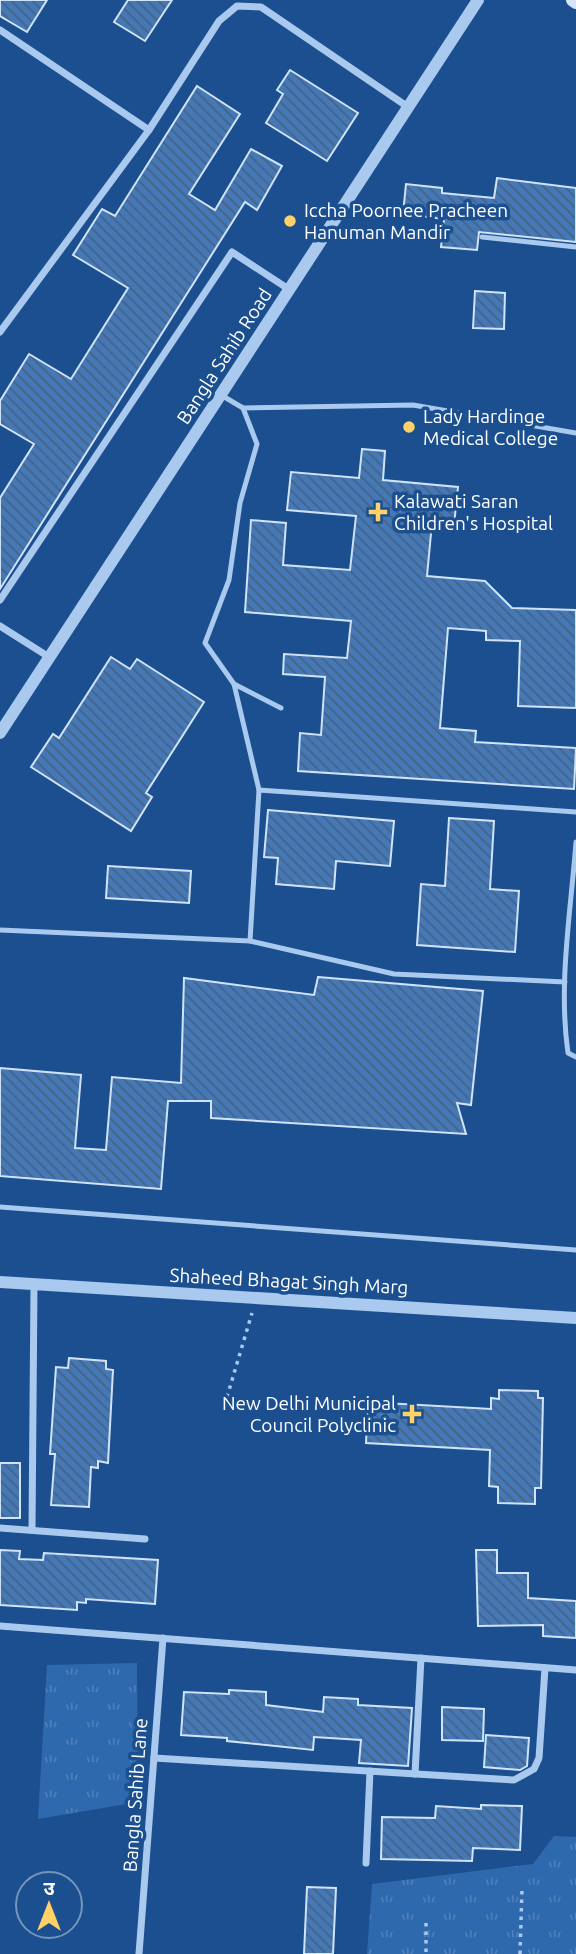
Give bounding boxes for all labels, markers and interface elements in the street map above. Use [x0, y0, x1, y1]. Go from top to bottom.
place label: Iccha Poornee Pracheen Hanuman Mandir [304, 199, 508, 243]
marker: Iccha Poornee Pracheen Hanuman Mandir [282, 213, 298, 229]
street label: Bangla Sahib Road [172, 284, 276, 428]
place label: Lady Hardinge Medical College [423, 405, 558, 449]
marker: Lady Hardinge Medical College [401, 419, 417, 435]
place label: Kalawati Saran Children's Hospital [394, 490, 553, 534]
marker: Kalawati Saran Children's Hospital [368, 502, 388, 522]
street label: Shaheed Bhagat Singh Marg [169, 1264, 409, 1298]
place label: New Delhi Municipal Council Polyclinic [222, 1392, 396, 1436]
marker: New Delhi Municipal Council Polyclinic [402, 1404, 422, 1424]
street label: Bangla Sahib Lane [119, 1717, 151, 1873]
north arrow [14, 1870, 84, 1940]
text: उ [43, 1877, 55, 1899]

